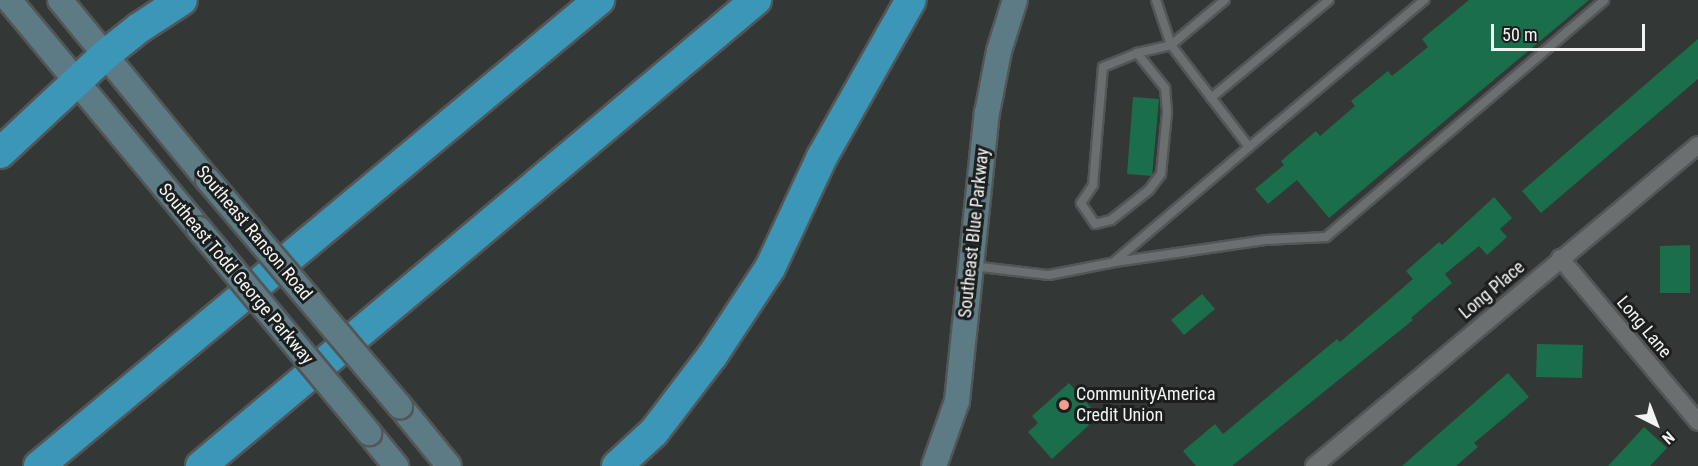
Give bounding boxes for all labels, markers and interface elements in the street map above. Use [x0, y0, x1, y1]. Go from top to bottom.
scale bar [1494, 12, 1648, 50]
text: 50 m [1502, 24, 1537, 45]
street label: Southeast Blue Parkway [954, 147, 994, 319]
street label: Southeast Ranson Road [191, 161, 317, 305]
street label: Southeast Todd George Parkway [154, 179, 318, 369]
street label: Long Place [1455, 256, 1529, 324]
street label: Long Lane [1612, 292, 1676, 362]
place label: CommunityAmerica Credit Union [1076, 384, 1216, 426]
north arrow [1626, 394, 1686, 454]
marker: CommunityAmerica Credit Union [1057, 398, 1071, 412]
text: N [1658, 427, 1678, 448]

